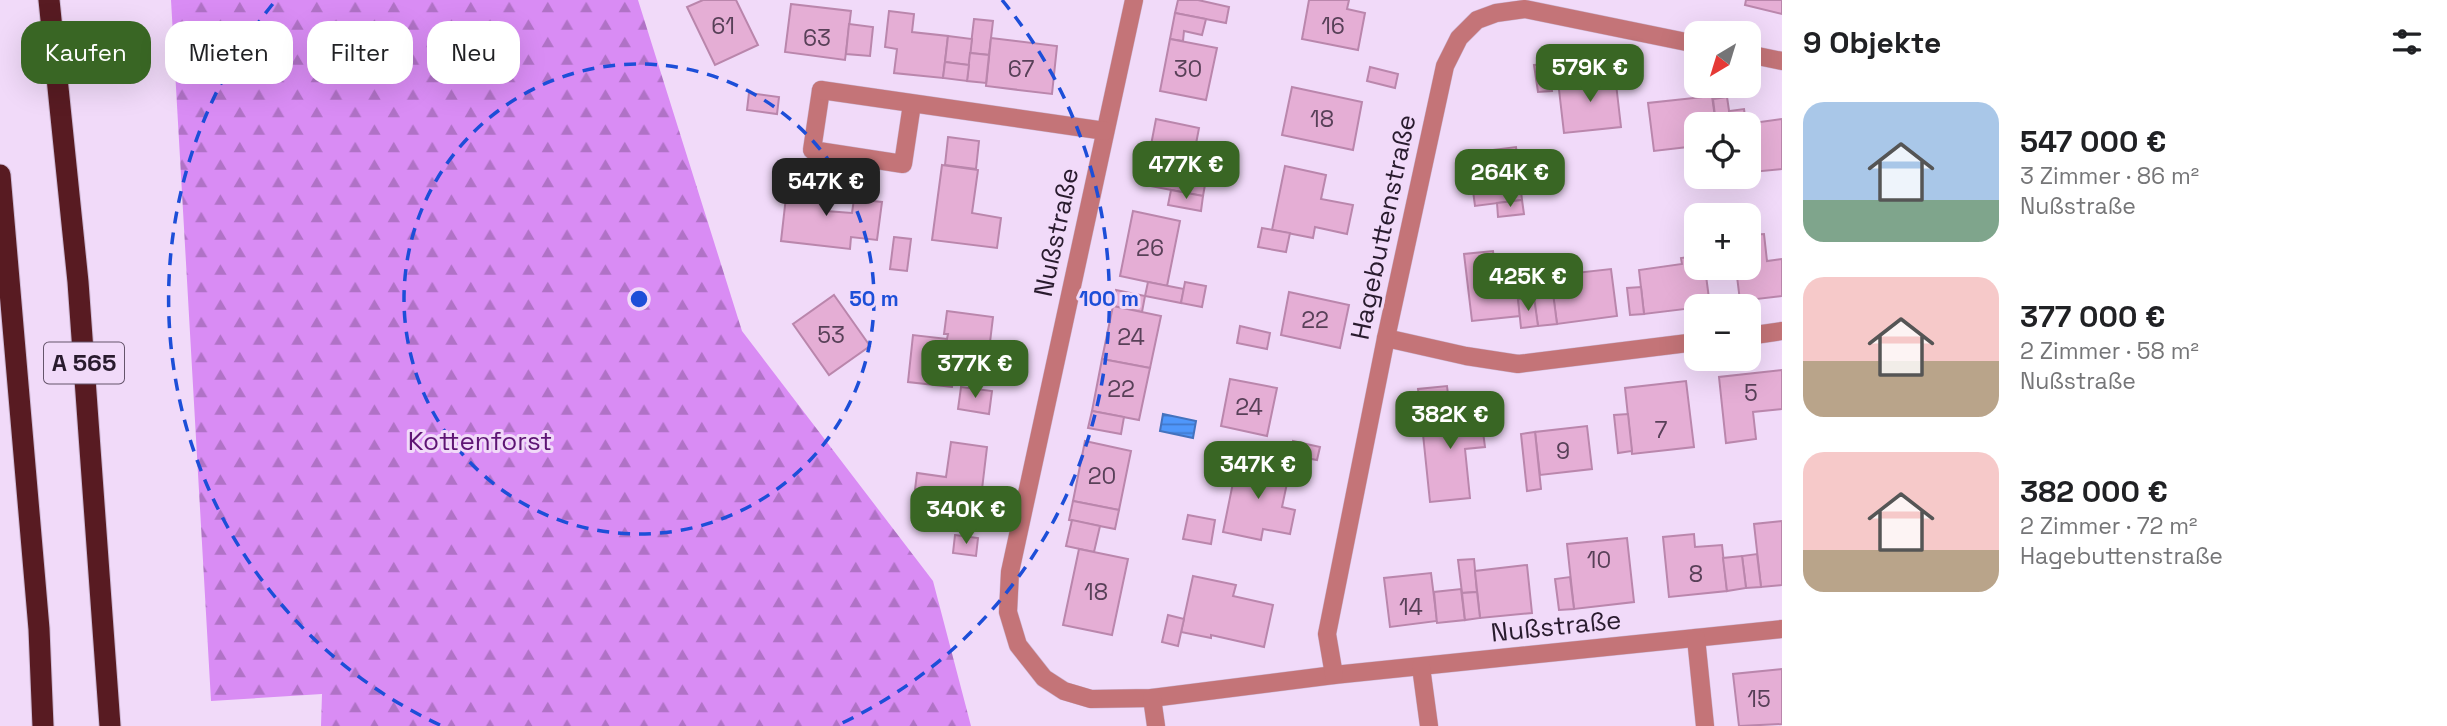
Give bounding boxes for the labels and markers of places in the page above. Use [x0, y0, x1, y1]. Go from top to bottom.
pin: 579K € [1533, 44, 1647, 104]
pin: 477K € [1129, 142, 1243, 201]
pin: 264K € [1453, 150, 1567, 209]
pin: 547K € [769, 158, 883, 218]
pin: 425K € [1471, 254, 1585, 313]
centre of rings [627, 287, 651, 311]
pin: 377K € [918, 340, 1032, 400]
pin: 382K € [1393, 392, 1507, 451]
pin: 347K € [1201, 442, 1315, 501]
pin: 340K € [909, 486, 1023, 546]

